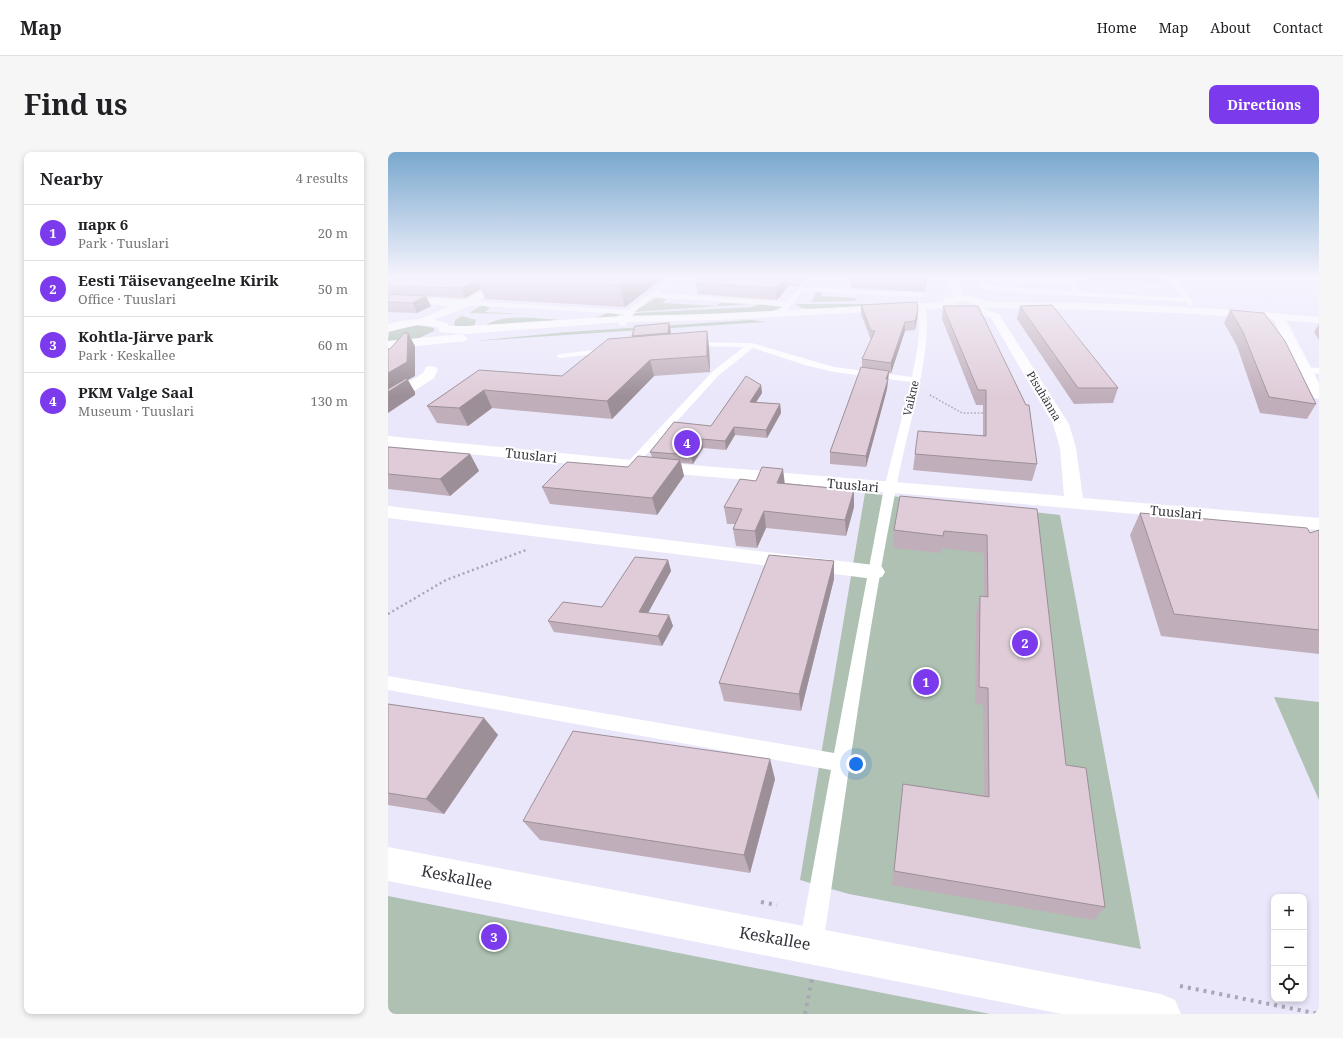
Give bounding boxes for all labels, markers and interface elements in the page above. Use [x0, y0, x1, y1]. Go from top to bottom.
text: Map [20, 15, 62, 41]
text: Home [1097, 18, 1137, 37]
text: Map [1159, 18, 1188, 37]
text: About [1210, 18, 1251, 37]
text: Contact [1273, 18, 1323, 37]
text: Find us [24, 85, 128, 123]
button: Directions [1209, 85, 1319, 124]
text: Nearby [40, 167, 103, 190]
text: 4 results [296, 169, 348, 187]
text: парк 6 [78, 214, 128, 234]
text: 1 [49, 224, 57, 242]
text: 20 m [318, 224, 348, 242]
text: Park · Tuuslari [78, 234, 169, 252]
text: Eesti Täisevangeelne Kirik [78, 270, 279, 290]
text: 2 [49, 280, 57, 298]
text: 50 m [318, 280, 348, 298]
text: Office · Tuuslari [78, 290, 176, 308]
text: Kohtla-Järve park [78, 326, 213, 346]
text: 3 [49, 336, 57, 354]
text: 60 m [318, 336, 348, 354]
text: Park · Keskallee [78, 346, 175, 364]
street label: Pisuhänna [1024, 368, 1065, 423]
street label: Vaikne [899, 379, 922, 417]
text: PKM Valge Saal [78, 382, 193, 402]
text: 4 [49, 392, 57, 410]
text: 130 m [311, 392, 348, 410]
text: Museum · Tuuslari [78, 402, 194, 420]
pin: 4 [674, 428, 700, 458]
street label: Tuuslari [504, 443, 558, 467]
street label: Tuuslari [826, 474, 880, 496]
street label: Tuuslari [1149, 501, 1203, 523]
pin: 2 [1012, 628, 1038, 658]
pin: 1 [913, 667, 939, 697]
your location [846, 754, 866, 774]
street label: Keskallee [420, 859, 494, 895]
map controls [1271, 894, 1307, 1002]
button: + [1271, 894, 1307, 930]
street label: Keskallee [738, 921, 812, 955]
pin: 3 [481, 922, 507, 952]
button: − [1271, 930, 1307, 966]
button: locate [1271, 966, 1307, 1002]

